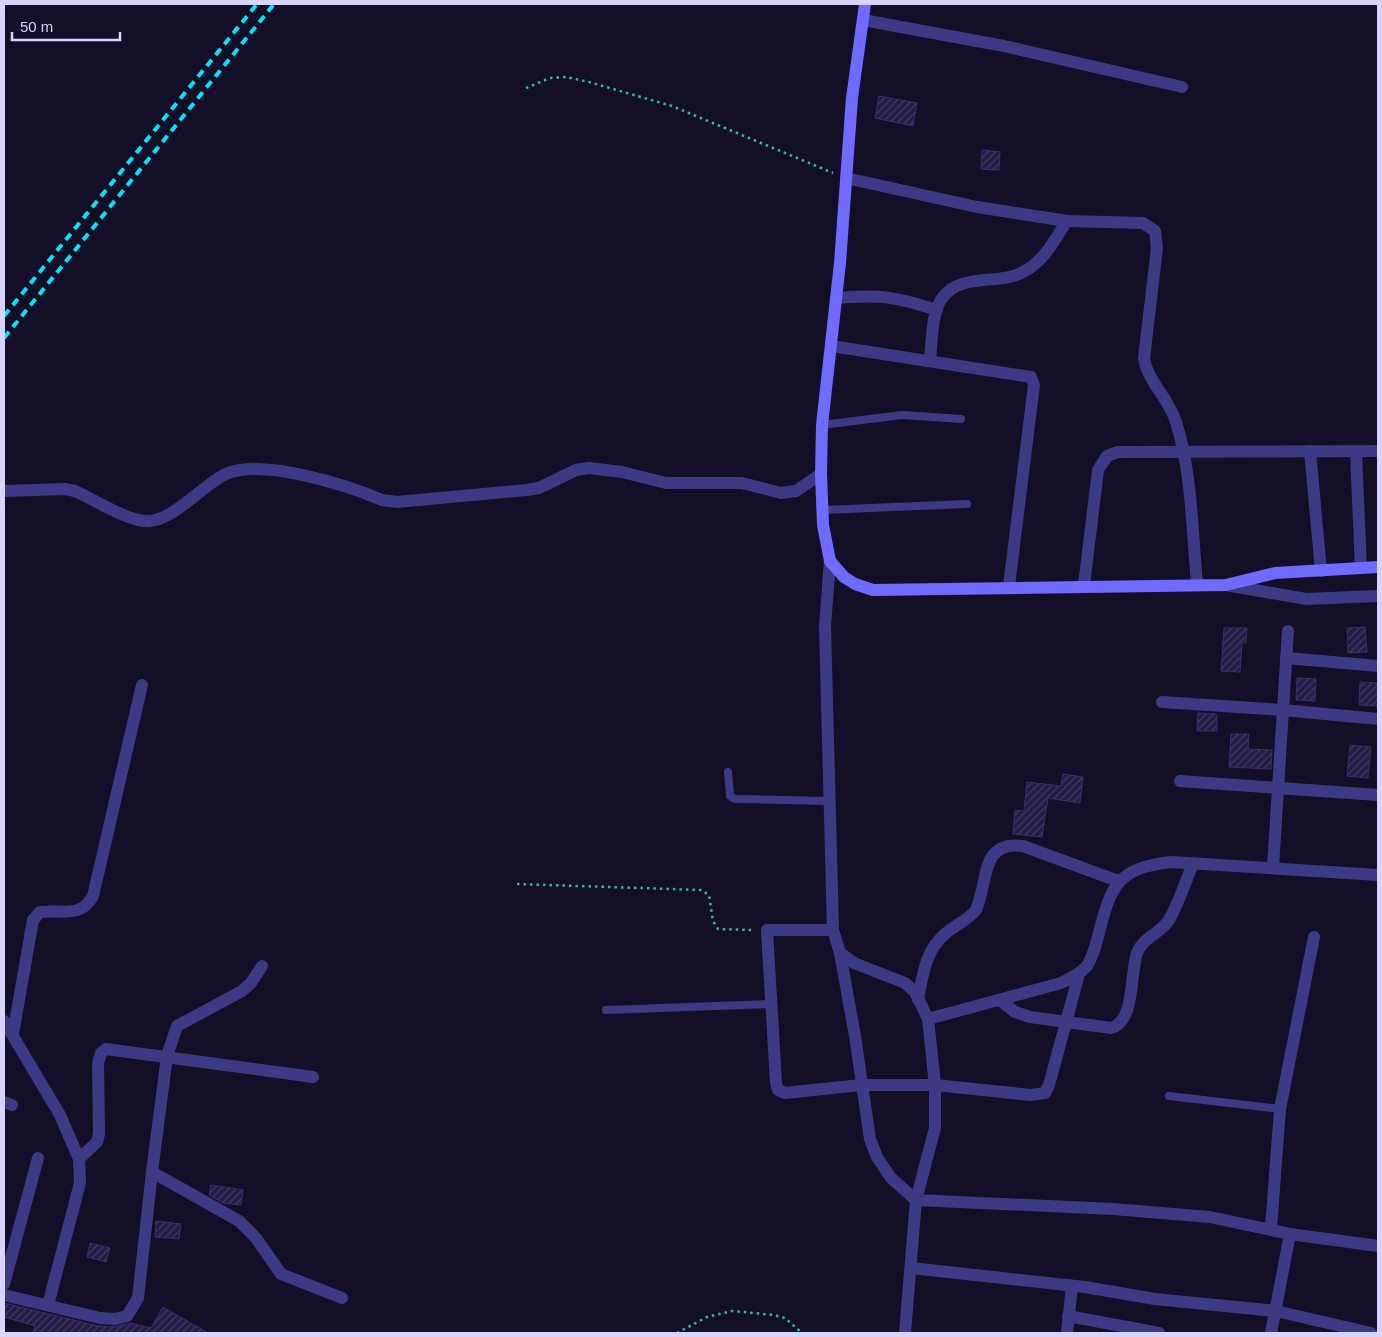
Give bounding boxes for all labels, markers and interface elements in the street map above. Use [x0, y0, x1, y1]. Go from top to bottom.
scale bar [12, 10, 120, 42]
text: 50 m [20, 18, 53, 35]

